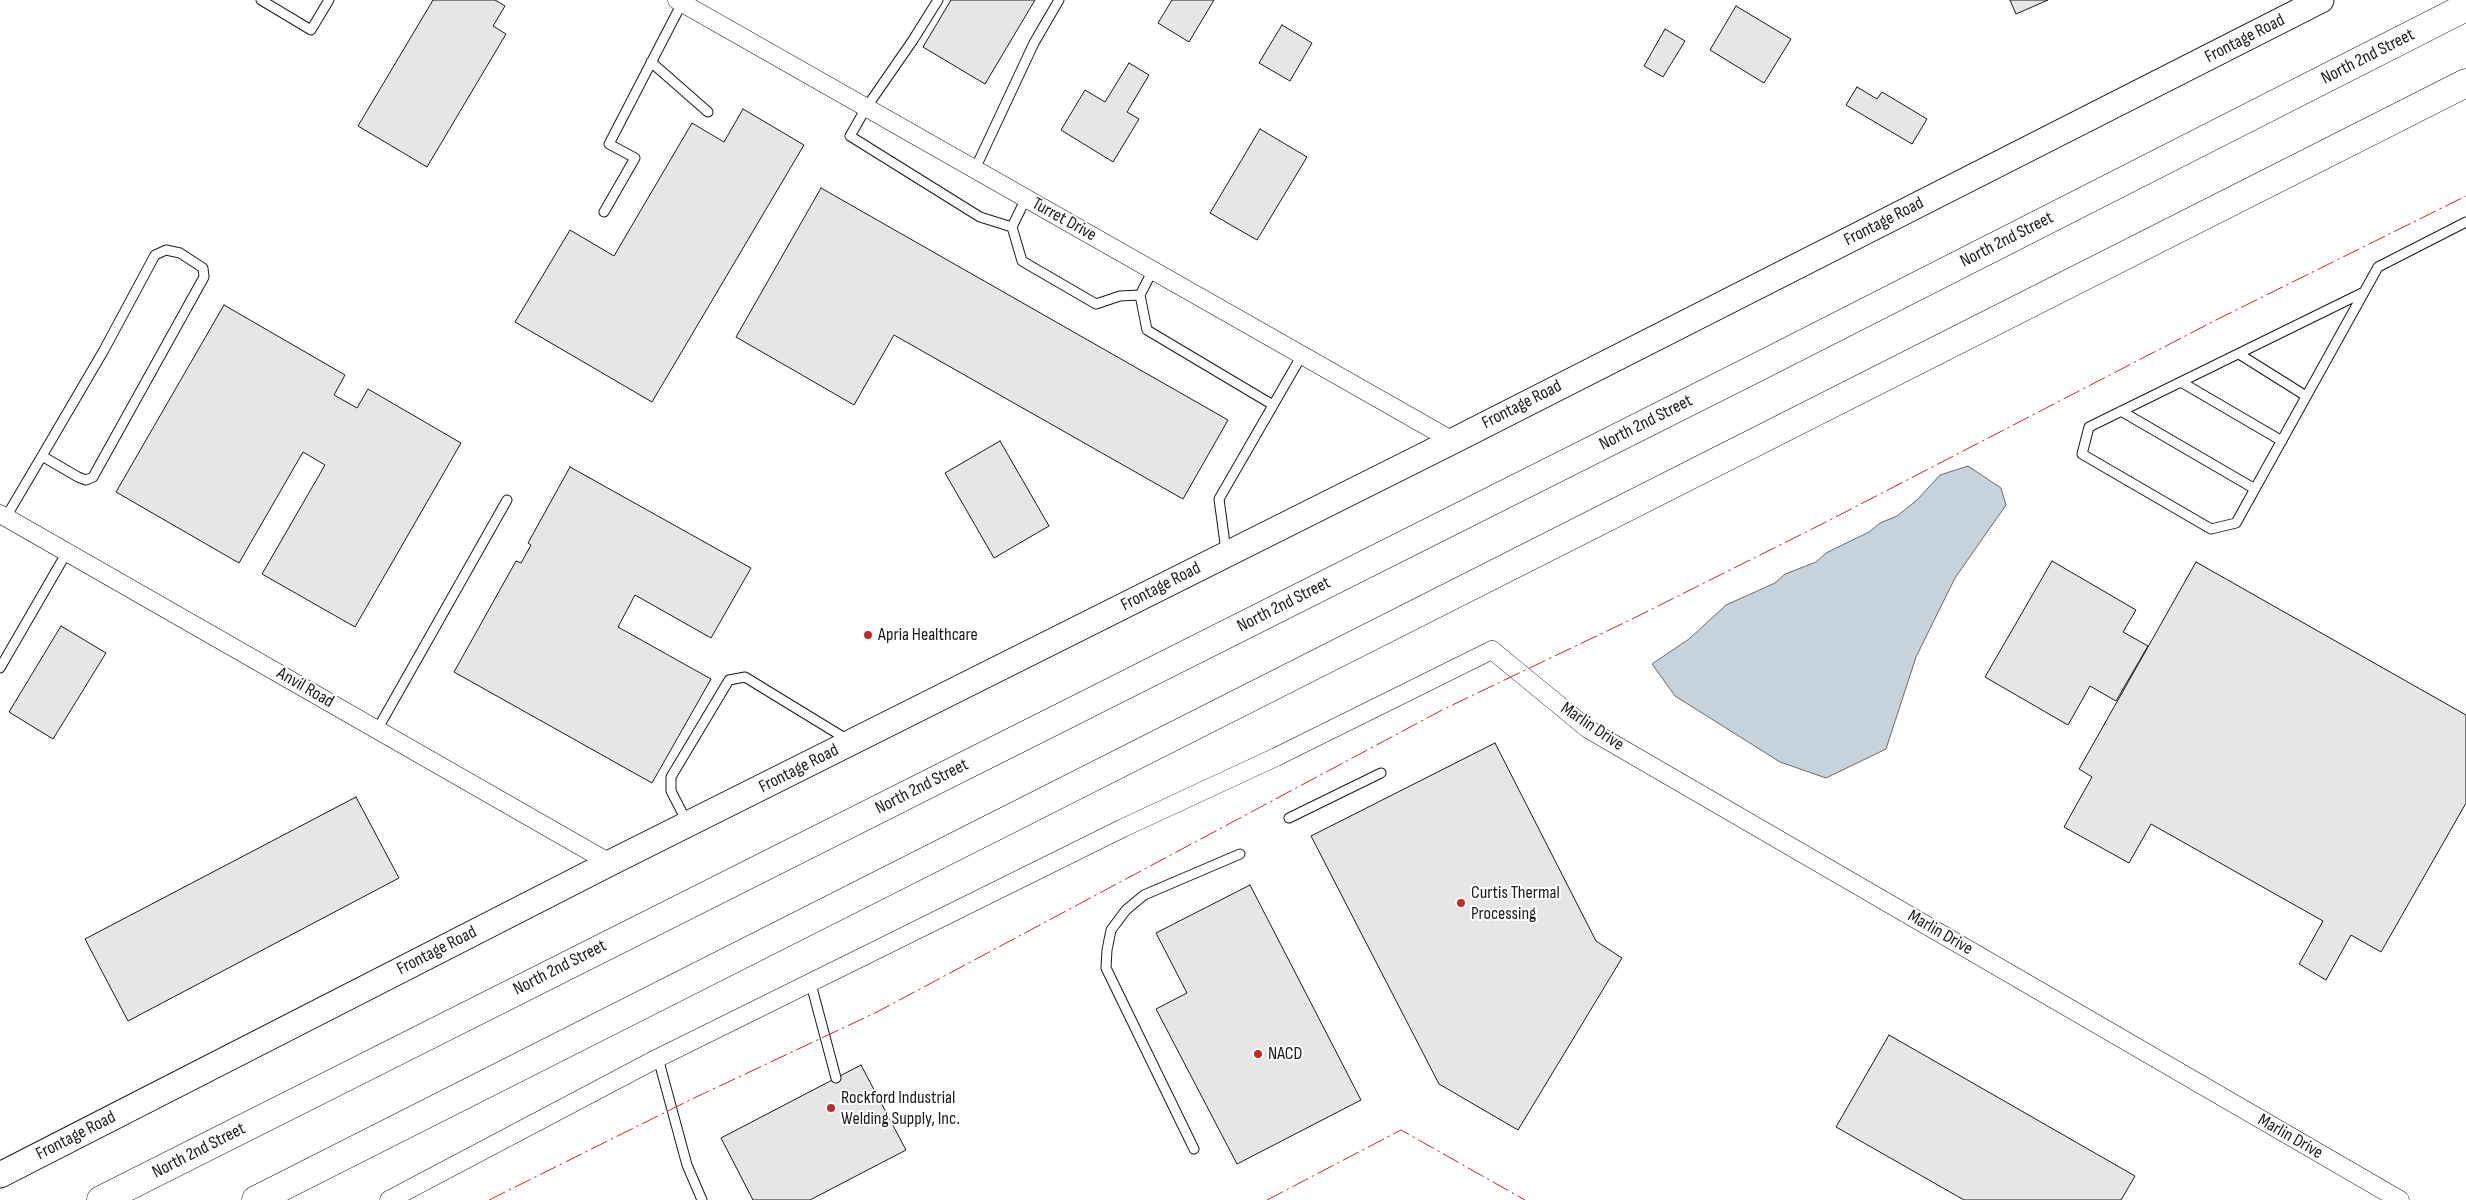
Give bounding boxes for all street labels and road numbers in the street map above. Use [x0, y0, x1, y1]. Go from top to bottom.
street label: Frontage Road [2202, 10, 2288, 68]
street label: North 2nd Street [2318, 24, 2418, 90]
street label: Turret Drive [1028, 193, 1100, 247]
street label: Frontage Road [1841, 193, 1927, 251]
street label: North 2nd Street [1957, 207, 2057, 273]
street label: Frontage Road [1479, 376, 1565, 434]
street label: North 2nd Street [1596, 390, 1696, 456]
street label: Frontage Road [1118, 558, 1204, 616]
street label: North 2nd Street [1234, 572, 1334, 638]
street label: Anvil Road [273, 663, 337, 713]
street label: Marlin Drive [1556, 698, 1628, 756]
street label: Frontage Road [756, 740, 842, 798]
street label: North 2nd Street [872, 754, 972, 820]
street label: Marlin Drive [1903, 906, 1977, 960]
street label: Frontage Road [394, 922, 480, 980]
street label: North 2nd Street [510, 935, 610, 1001]
street label: Frontage Road [33, 1107, 119, 1165]
street label: Marlin Drive [2253, 1110, 2327, 1164]
street label: North 2nd Street [149, 1118, 249, 1184]

